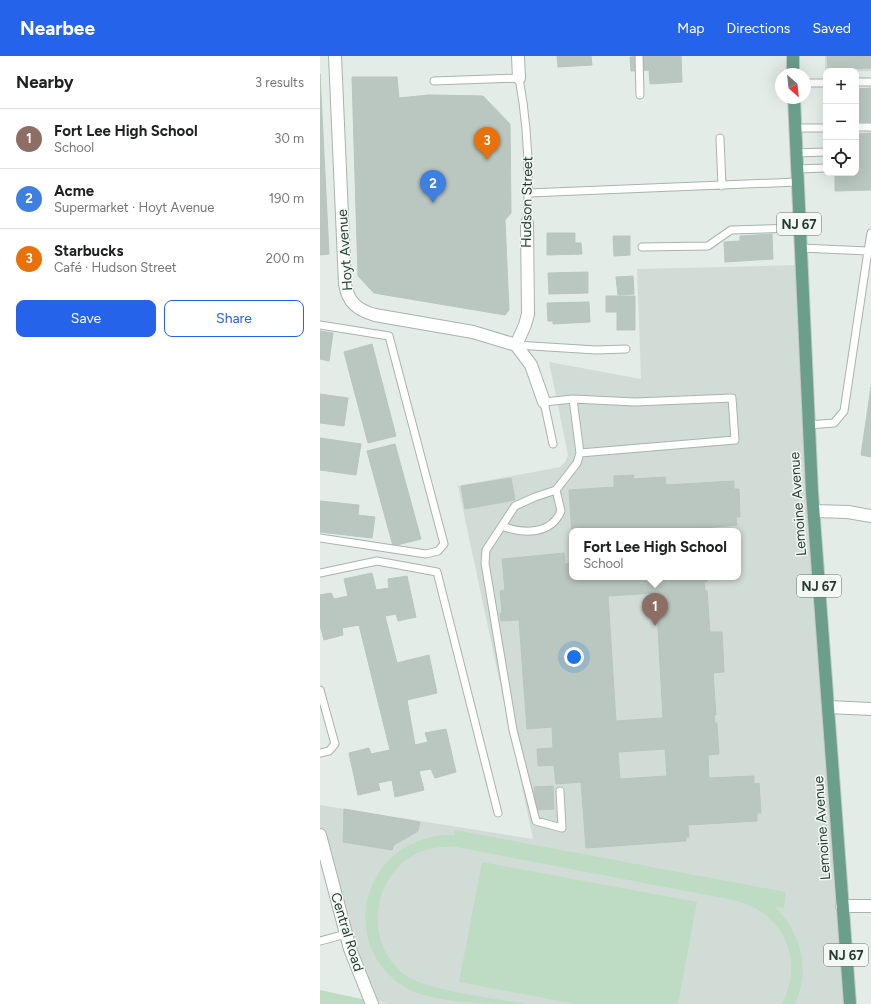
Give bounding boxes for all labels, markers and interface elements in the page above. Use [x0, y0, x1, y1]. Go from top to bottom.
text: Nearbee [20, 17, 95, 40]
text: Map [677, 20, 705, 37]
text: Directions [727, 20, 790, 37]
text: Saved [812, 20, 851, 37]
north arrow [775, 68, 811, 104]
map controls [823, 68, 859, 176]
button: + [823, 68, 859, 104]
text: Nearby [16, 72, 74, 92]
text: 3 results [255, 75, 304, 90]
button: − [823, 104, 859, 140]
text: Fort Lee High School [54, 122, 198, 140]
pin: 3 [474, 127, 500, 160]
text: 1 [26, 131, 32, 146]
text: 30 m [274, 131, 304, 146]
text: School [54, 140, 94, 155]
button: locate [823, 140, 859, 176]
street label: Hudson Street [518, 156, 536, 248]
pin: 2 [420, 170, 446, 203]
text: Acme [54, 182, 94, 200]
text: 2 [25, 191, 33, 206]
text: 190 m [269, 191, 304, 206]
text: Supermarket · Hoyt Avenue [54, 200, 214, 215]
street label: Hoyt Avenue [334, 208, 356, 291]
road number: NJ 67 [777, 213, 821, 235]
text: Starbucks [54, 242, 123, 260]
text: 3 [25, 251, 33, 266]
text: 200 m [266, 251, 304, 266]
text: Café · Hudson Street [54, 260, 177, 275]
button: Save [16, 300, 156, 337]
button: Share [164, 300, 304, 337]
street label: Lemoine Avenue [786, 451, 810, 557]
popup [569, 528, 741, 580]
text: Fort Lee High School [583, 538, 727, 556]
text: School [583, 556, 623, 571]
road number: NJ 67 [797, 575, 841, 597]
pin: 1 [642, 593, 668, 626]
your location [564, 647, 584, 667]
street label: Lemoine Avenue [810, 775, 834, 881]
street label: Central Road [327, 891, 367, 973]
road number: NJ 67 [824, 944, 868, 966]

